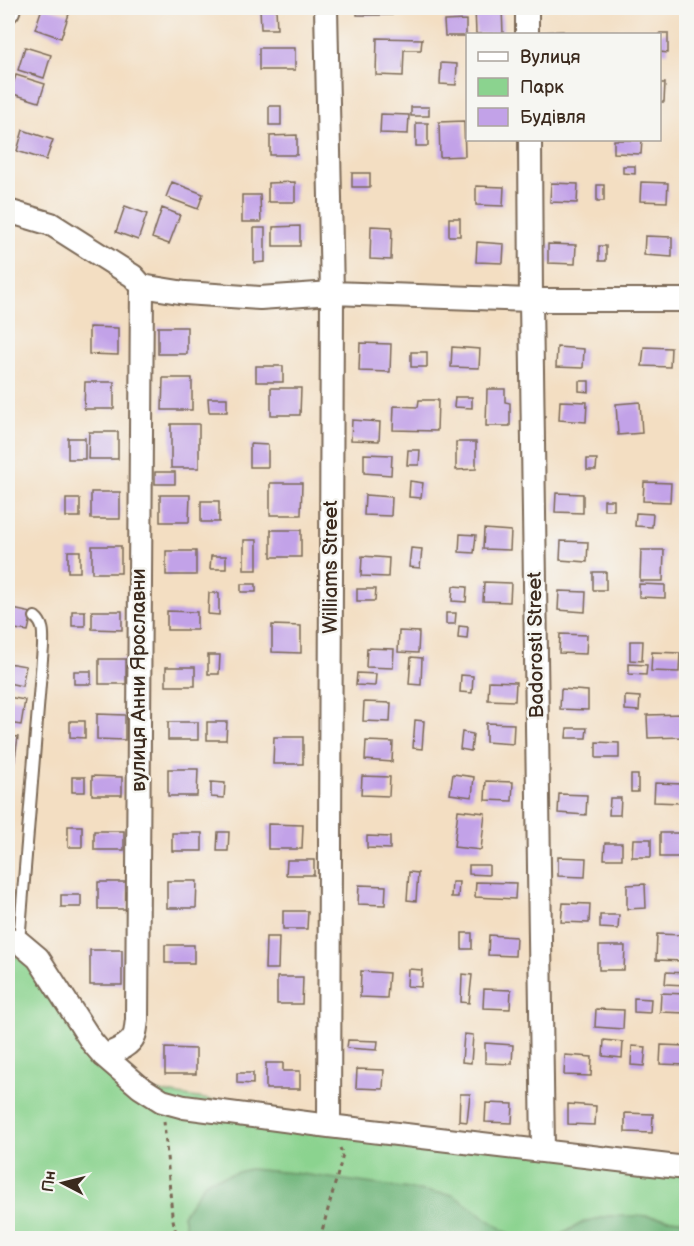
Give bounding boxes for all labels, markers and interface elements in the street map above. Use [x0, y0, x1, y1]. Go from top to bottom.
legend [466, 33, 661, 141]
text: Вулиця [520, 47, 581, 68]
text: Парк [520, 77, 564, 98]
text: Будівля [520, 107, 586, 128]
street label: Williams Street [319, 500, 343, 634]
street label: вулиця Анни Ярославни [127, 568, 151, 792]
street label: Badorosti Street [523, 571, 549, 719]
north arrow [33, 1153, 93, 1213]
text: Пн [39, 1170, 60, 1193]

